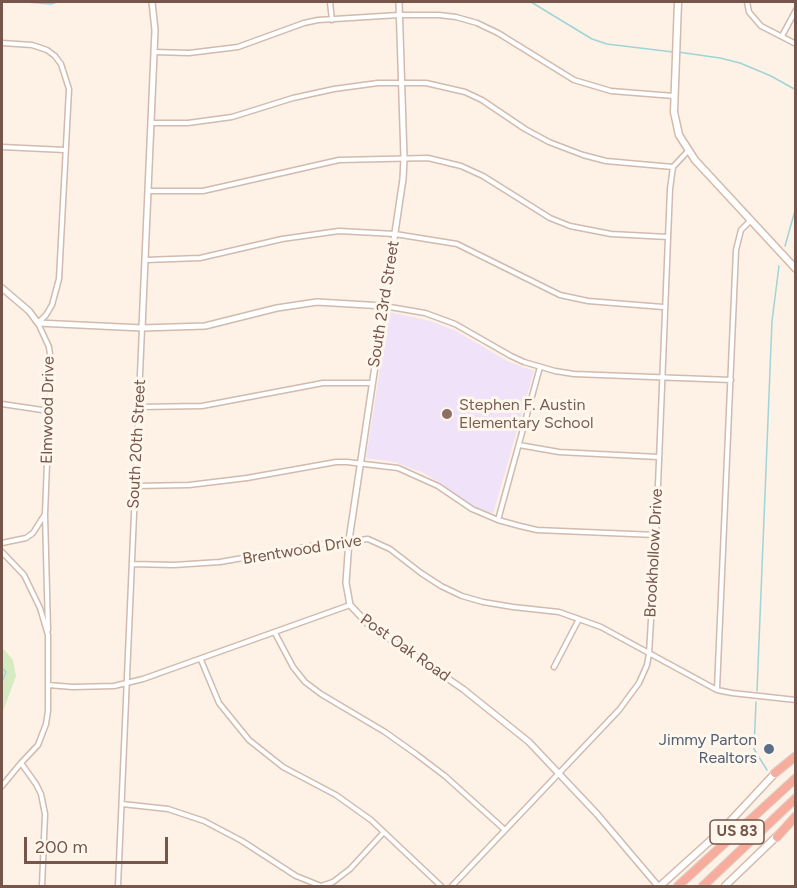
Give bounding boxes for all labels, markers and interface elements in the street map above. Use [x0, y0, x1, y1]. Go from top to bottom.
street label: South 23rd Street [364, 239, 404, 369]
street label: Elmwood Drive [37, 356, 59, 464]
street label: South 20th Street [124, 379, 150, 509]
place label: Stephen F. Austin Elementary School [459, 395, 593, 433]
marker: Stephen F. Austin Elementary School [440, 407, 454, 421]
street label: Brookhollow Drive [641, 488, 667, 618]
street label: Brentwood Drive [241, 531, 363, 569]
street label: Post Oak Road [357, 610, 453, 686]
place label: Jimmy Parton Realtors [659, 730, 757, 768]
marker: Jimmy Parton Realtors [762, 742, 776, 756]
road number: US 83 [710, 820, 764, 844]
scale bar [27, 825, 171, 863]
text: 200 m [35, 836, 88, 858]

